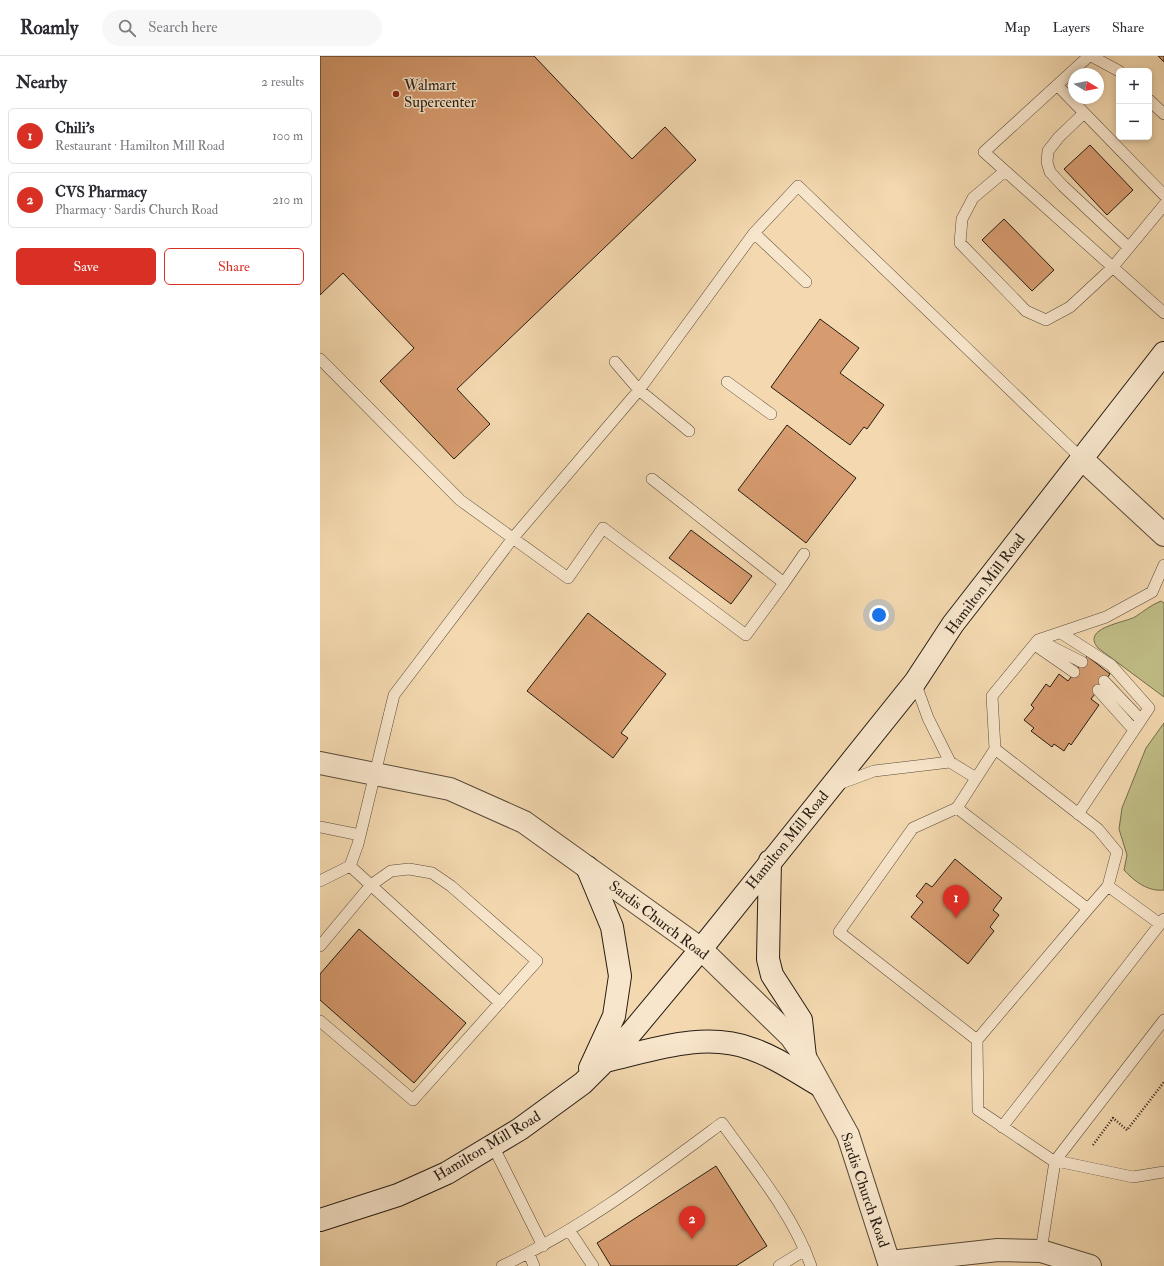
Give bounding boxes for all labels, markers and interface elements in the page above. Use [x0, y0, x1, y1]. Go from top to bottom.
search box [102, 10, 382, 46]
text: Roamly [20, 16, 78, 40]
icon: search [116, 17, 138, 39]
text: Search here [148, 18, 218, 37]
text: Map [1004, 19, 1030, 36]
text: Layers [1052, 19, 1090, 36]
text: Share [1112, 19, 1144, 36]
north arrow [1068, 68, 1104, 104]
map controls [1116, 68, 1152, 140]
button: + [1116, 68, 1152, 104]
text: Nearby [16, 72, 67, 93]
text: 2 results [261, 74, 304, 90]
place label: Walmart Supercenter [403, 76, 477, 113]
marker: Walmart Supercenter [391, 89, 401, 99]
button: − [1116, 104, 1152, 140]
text: Chili's [55, 119, 94, 138]
text: 1 [28, 128, 32, 144]
text: 100 m [272, 128, 303, 144]
text: Restaurant · Hamilton Mill Road [55, 138, 225, 154]
text: CVS Pharmacy [55, 183, 147, 202]
text: 2 [27, 192, 33, 208]
text: 210 m [272, 192, 303, 208]
text: Pharmacy · Sardis Church Road [55, 202, 218, 218]
button: Save [16, 248, 156, 285]
button: Share [164, 248, 304, 285]
street label: Hamilton Mill Road [941, 530, 1030, 639]
your location [869, 605, 889, 625]
street label: Hamilton Mill Road [742, 787, 833, 893]
street label: Sardis Church Road [605, 877, 713, 965]
pin: 1 [943, 885, 969, 918]
street label: Hamilton Mill Road [430, 1107, 545, 1186]
street label: Sardis Church Road [836, 1130, 893, 1251]
pin: 2 [679, 1206, 705, 1239]

